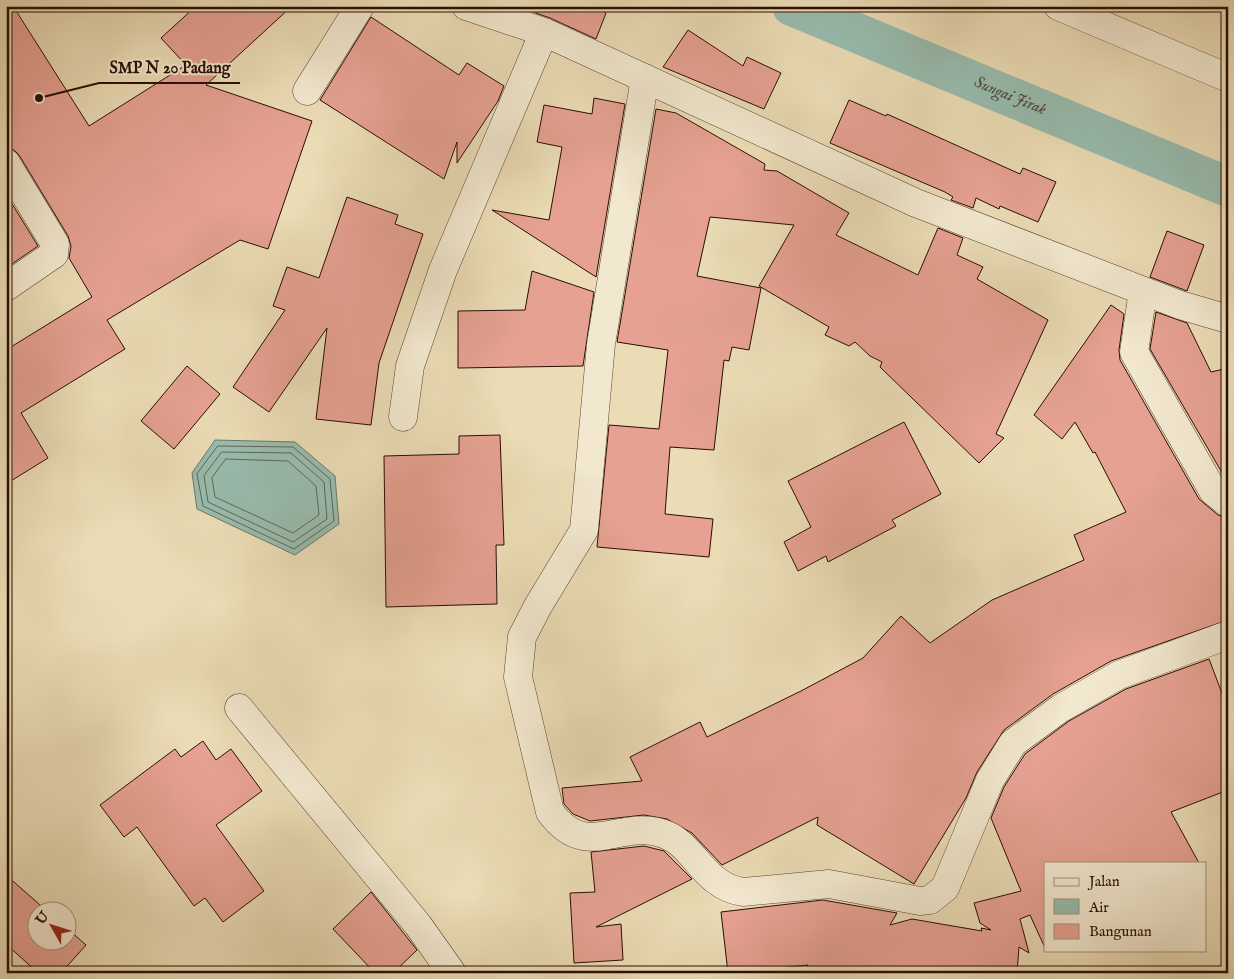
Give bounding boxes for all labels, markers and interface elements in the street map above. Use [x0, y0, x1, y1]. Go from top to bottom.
callout: SMP N 20 Padang [99, 52, 240, 83]
text: SMP N 20 Padang [110, 59, 232, 79]
water label: Sungai Jirak [971, 73, 1050, 121]
legend [1044, 862, 1206, 952]
text: Jalan [1087, 872, 1120, 891]
text: Air [1088, 898, 1109, 917]
north arrow [28, 902, 78, 952]
text: U [31, 907, 54, 929]
text: Bangunan [1089, 922, 1152, 941]

